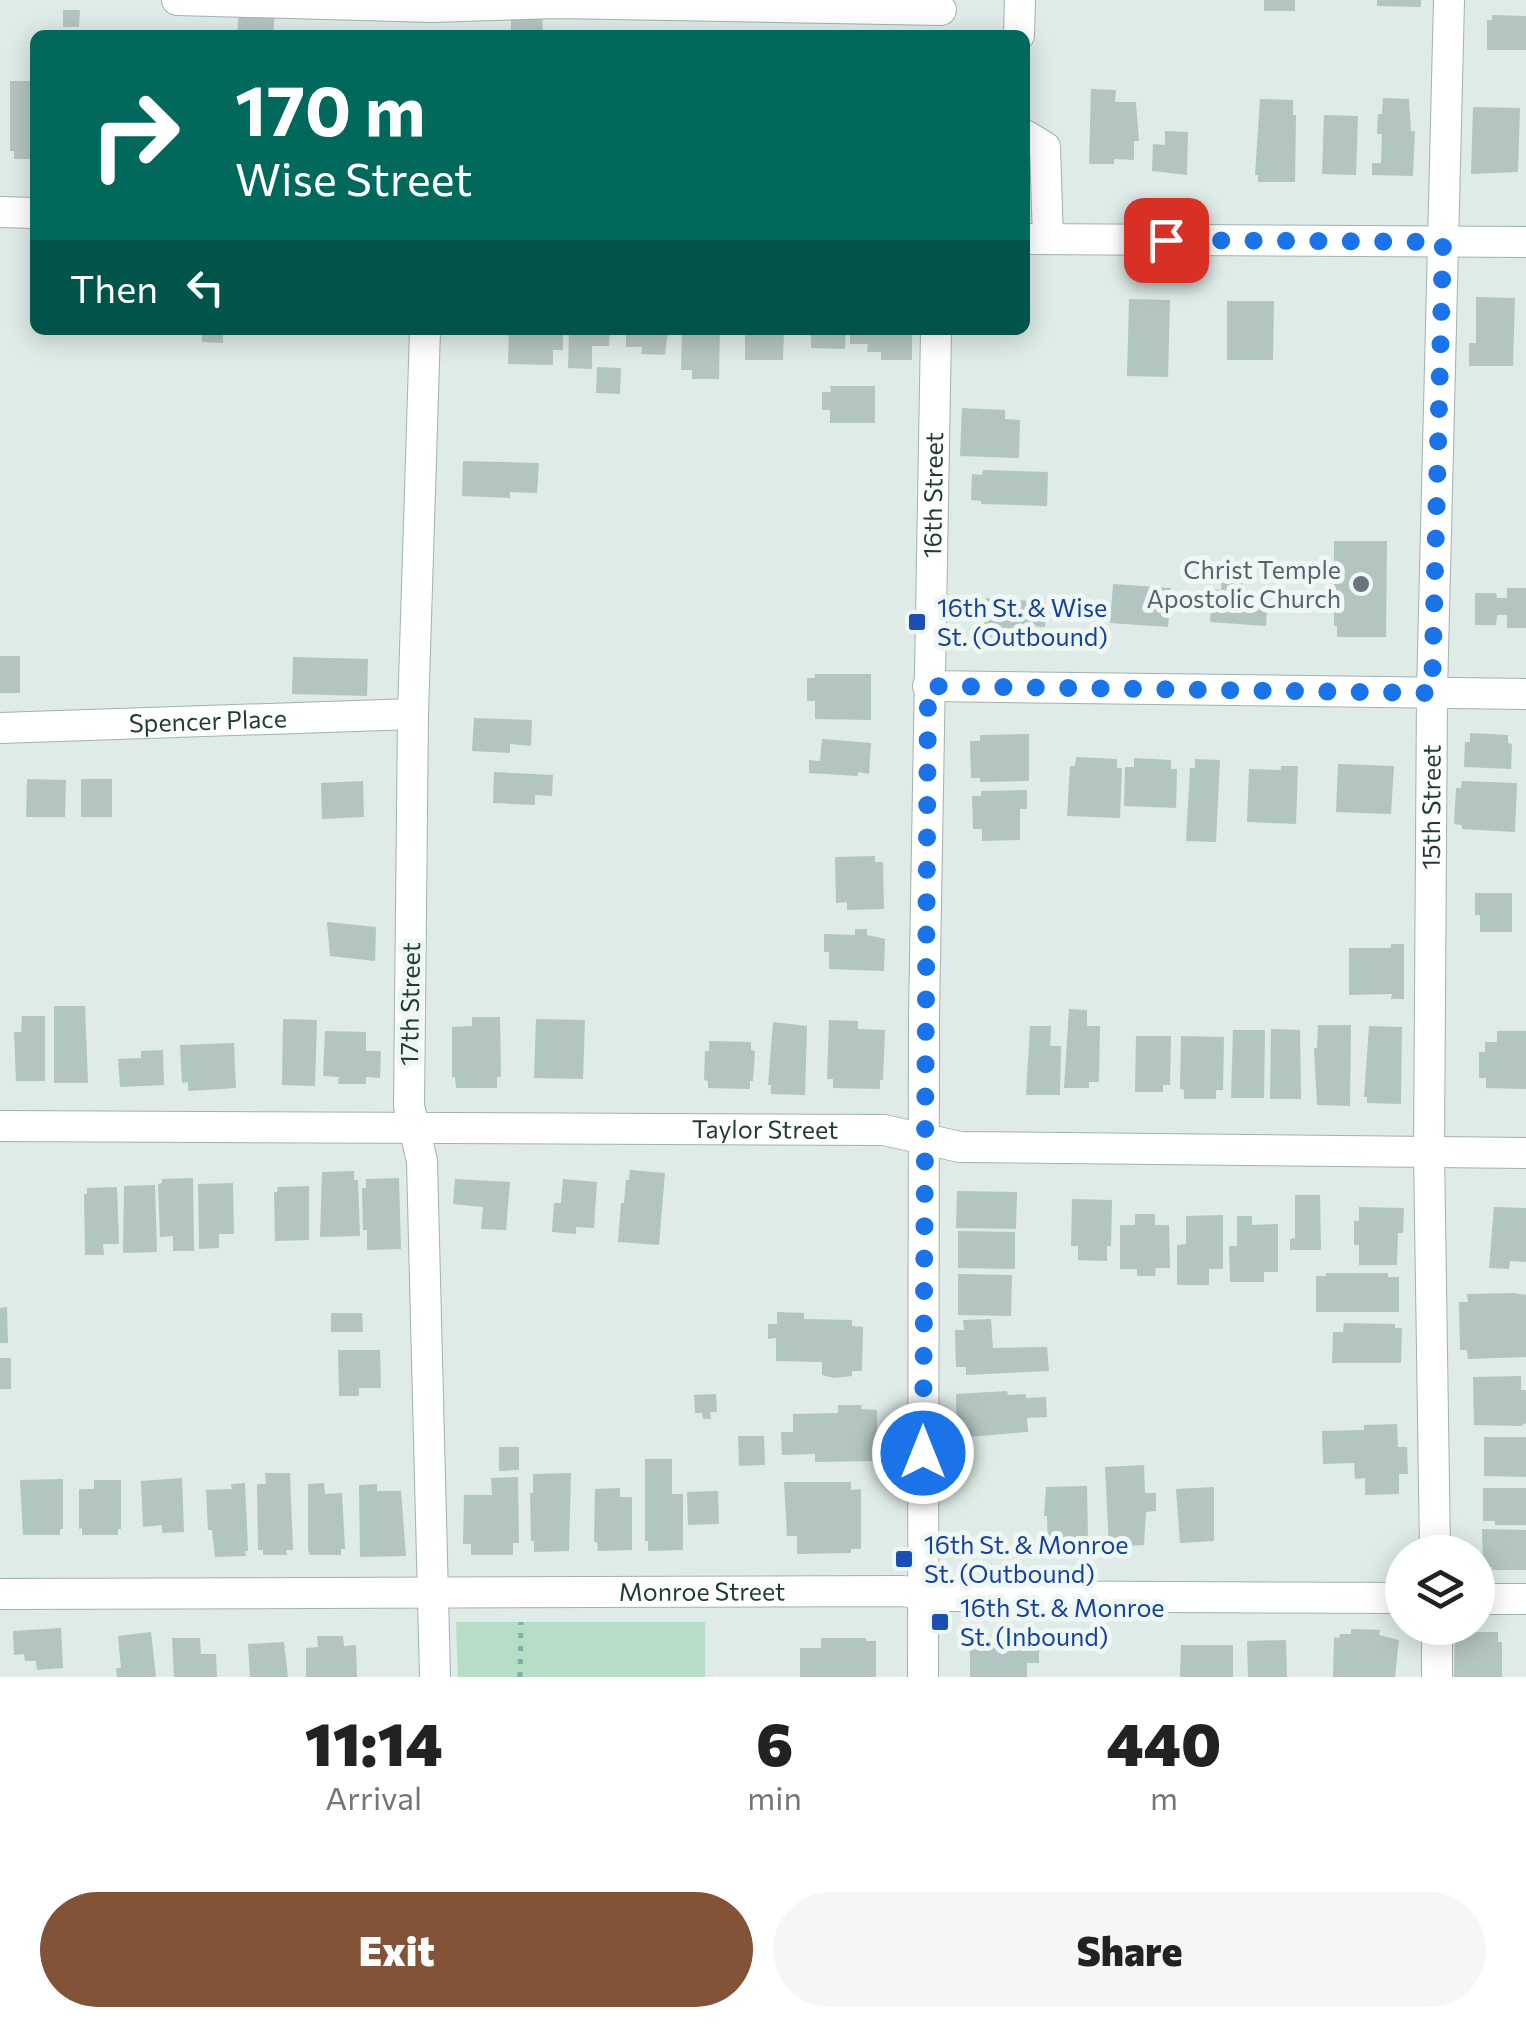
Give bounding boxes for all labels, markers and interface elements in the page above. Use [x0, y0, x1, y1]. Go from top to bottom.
text: 170 m [235, 65, 426, 150]
icon: right [70, 70, 200, 200]
text: Wise Street [235, 150, 473, 205]
pin [1124, 198, 1209, 283]
icon: arrive [1139, 213, 1194, 268]
icon: left [178, 260, 233, 315]
text: Then [70, 264, 158, 311]
street label: 16th Street [916, 432, 948, 558]
place label: Christ Temple Apostolic Church [1146, 554, 1341, 613]
marker: Christ Temple Apostolic Church [1350, 573, 1372, 595]
place label: 16th St. & Wise St. (Outbound) [937, 592, 1108, 651]
marker: 16th St. & Wise St. (Outbound) [906, 611, 928, 633]
street label: Spencer Place [128, 702, 287, 738]
street label: 15th Street [1415, 744, 1446, 870]
street label: 17th Street [393, 942, 425, 1066]
street label: Taylor Street [692, 1113, 838, 1144]
position arrow [871, 1401, 975, 1505]
place label: 16th St. & Monroe St. (Outbound) [924, 1529, 1129, 1588]
map controls [1385, 1535, 1495, 1645]
button: layers [1385, 1535, 1495, 1645]
marker: 16th St. & Monroe St. (Outbound) [893, 1548, 915, 1570]
street label: Monroe Street [619, 1575, 785, 1606]
place label: 16th St. & Monroe St. (Inbound) [960, 1592, 1165, 1651]
marker: 16th St. & Monroe St. (Inbound) [929, 1611, 951, 1633]
text: 11:14 [305, 1705, 443, 1778]
text: 6 [756, 1705, 793, 1778]
text: 440 [1106, 1705, 1221, 1778]
text: Arrival [325, 1777, 422, 1817]
text: min [747, 1777, 802, 1817]
text: m [1150, 1777, 1178, 1817]
button: Exit [40, 1892, 753, 2007]
button: Share [773, 1892, 1486, 2007]

